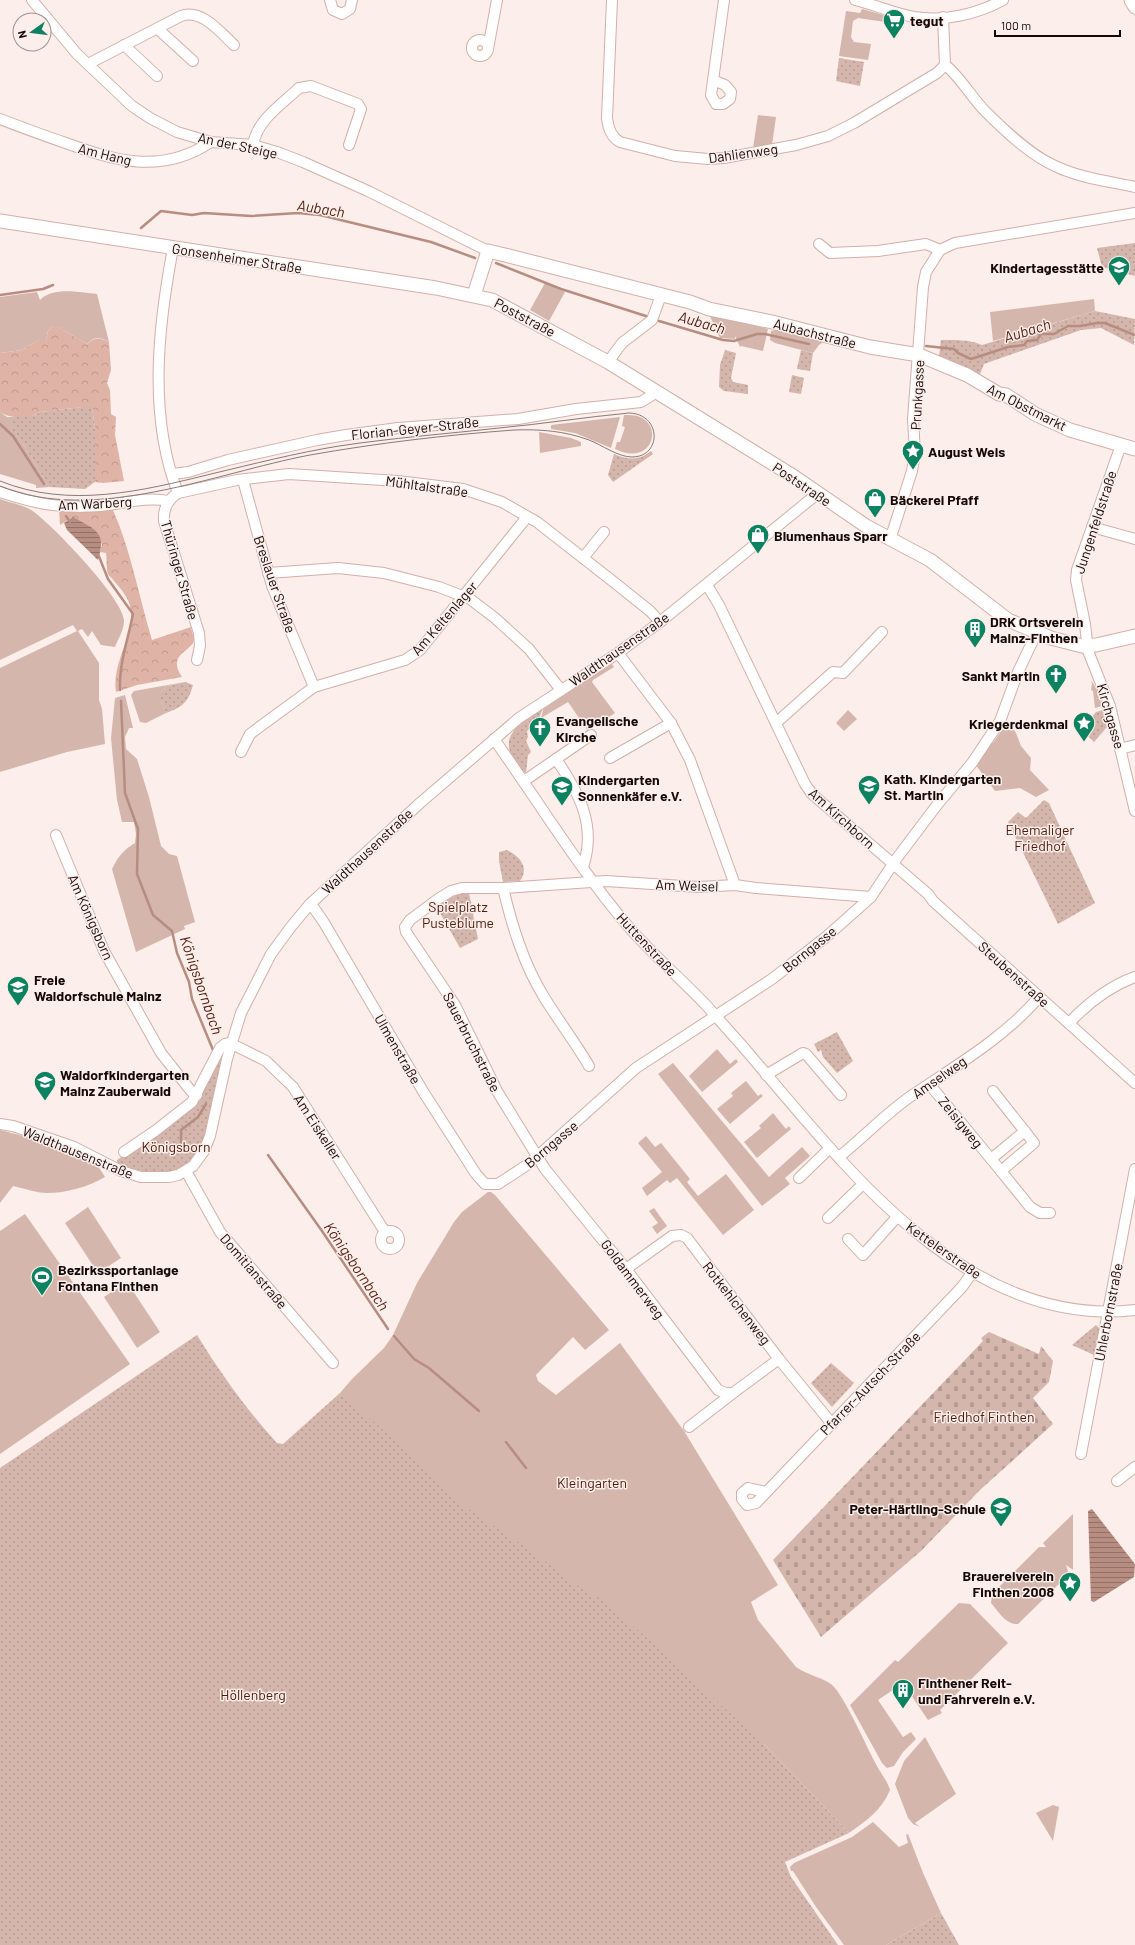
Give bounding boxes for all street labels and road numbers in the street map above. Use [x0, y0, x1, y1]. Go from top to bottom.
street label: An der Steige [197, 128, 279, 162]
street label: Am Hang [77, 139, 133, 169]
street label: Dahlienweg [707, 140, 779, 166]
street label: Gonsenheimer Straße [171, 239, 303, 277]
street label: Poststraße [492, 294, 558, 340]
street label: Aubachstraße [772, 314, 858, 352]
street label: Prunkgasse [907, 359, 927, 431]
street label: Am Obstmarkt [984, 380, 1070, 434]
street label: Florian-Geyer-Straße [350, 413, 480, 443]
street label: Poststraße [770, 458, 834, 510]
street label: Jungenfeldstraße [1070, 468, 1120, 576]
street label: Mühltalstraße [385, 472, 469, 500]
street label: Am Warberg [58, 493, 132, 513]
street label: Thüringer Straße [158, 518, 202, 622]
street label: Breslauer Straße [250, 533, 300, 635]
street label: Am Keltenlager [407, 578, 481, 658]
street label: Waldthausenstraße [566, 608, 672, 690]
street label: Kirchgasse [1094, 681, 1128, 751]
street label: Am Kirchborn [806, 784, 878, 852]
street label: Waldthausenstraße [318, 805, 416, 897]
street label: Am Königsborn [65, 872, 117, 962]
street label: Am Weisel [655, 875, 719, 895]
street label: Huttenstraße [613, 909, 681, 979]
street label: Borngasse [779, 922, 839, 976]
street label: Steubenstraße [975, 938, 1053, 1010]
street label: Sauerbruchstraße [440, 989, 504, 1095]
street label: Ulmenstraße [371, 1011, 425, 1087]
street label: Amselweg [909, 1052, 969, 1102]
street label: Am Eiskeller [290, 1091, 346, 1163]
street label: Zeisigweg [935, 1093, 987, 1151]
street label: Borngasse [521, 1117, 581, 1171]
street label: Waldthausenstraße [20, 1122, 136, 1182]
street label: Kettelerstraße [903, 1218, 985, 1282]
street label: Domitianstraße [217, 1230, 291, 1312]
street label: Goldammerweg [598, 1236, 668, 1322]
street label: Rotkehlchenweg [699, 1258, 775, 1348]
street label: Uhlerbornstraße [1090, 1262, 1126, 1362]
street label: Pfarrer-Autsch-Straße [816, 1328, 924, 1438]

